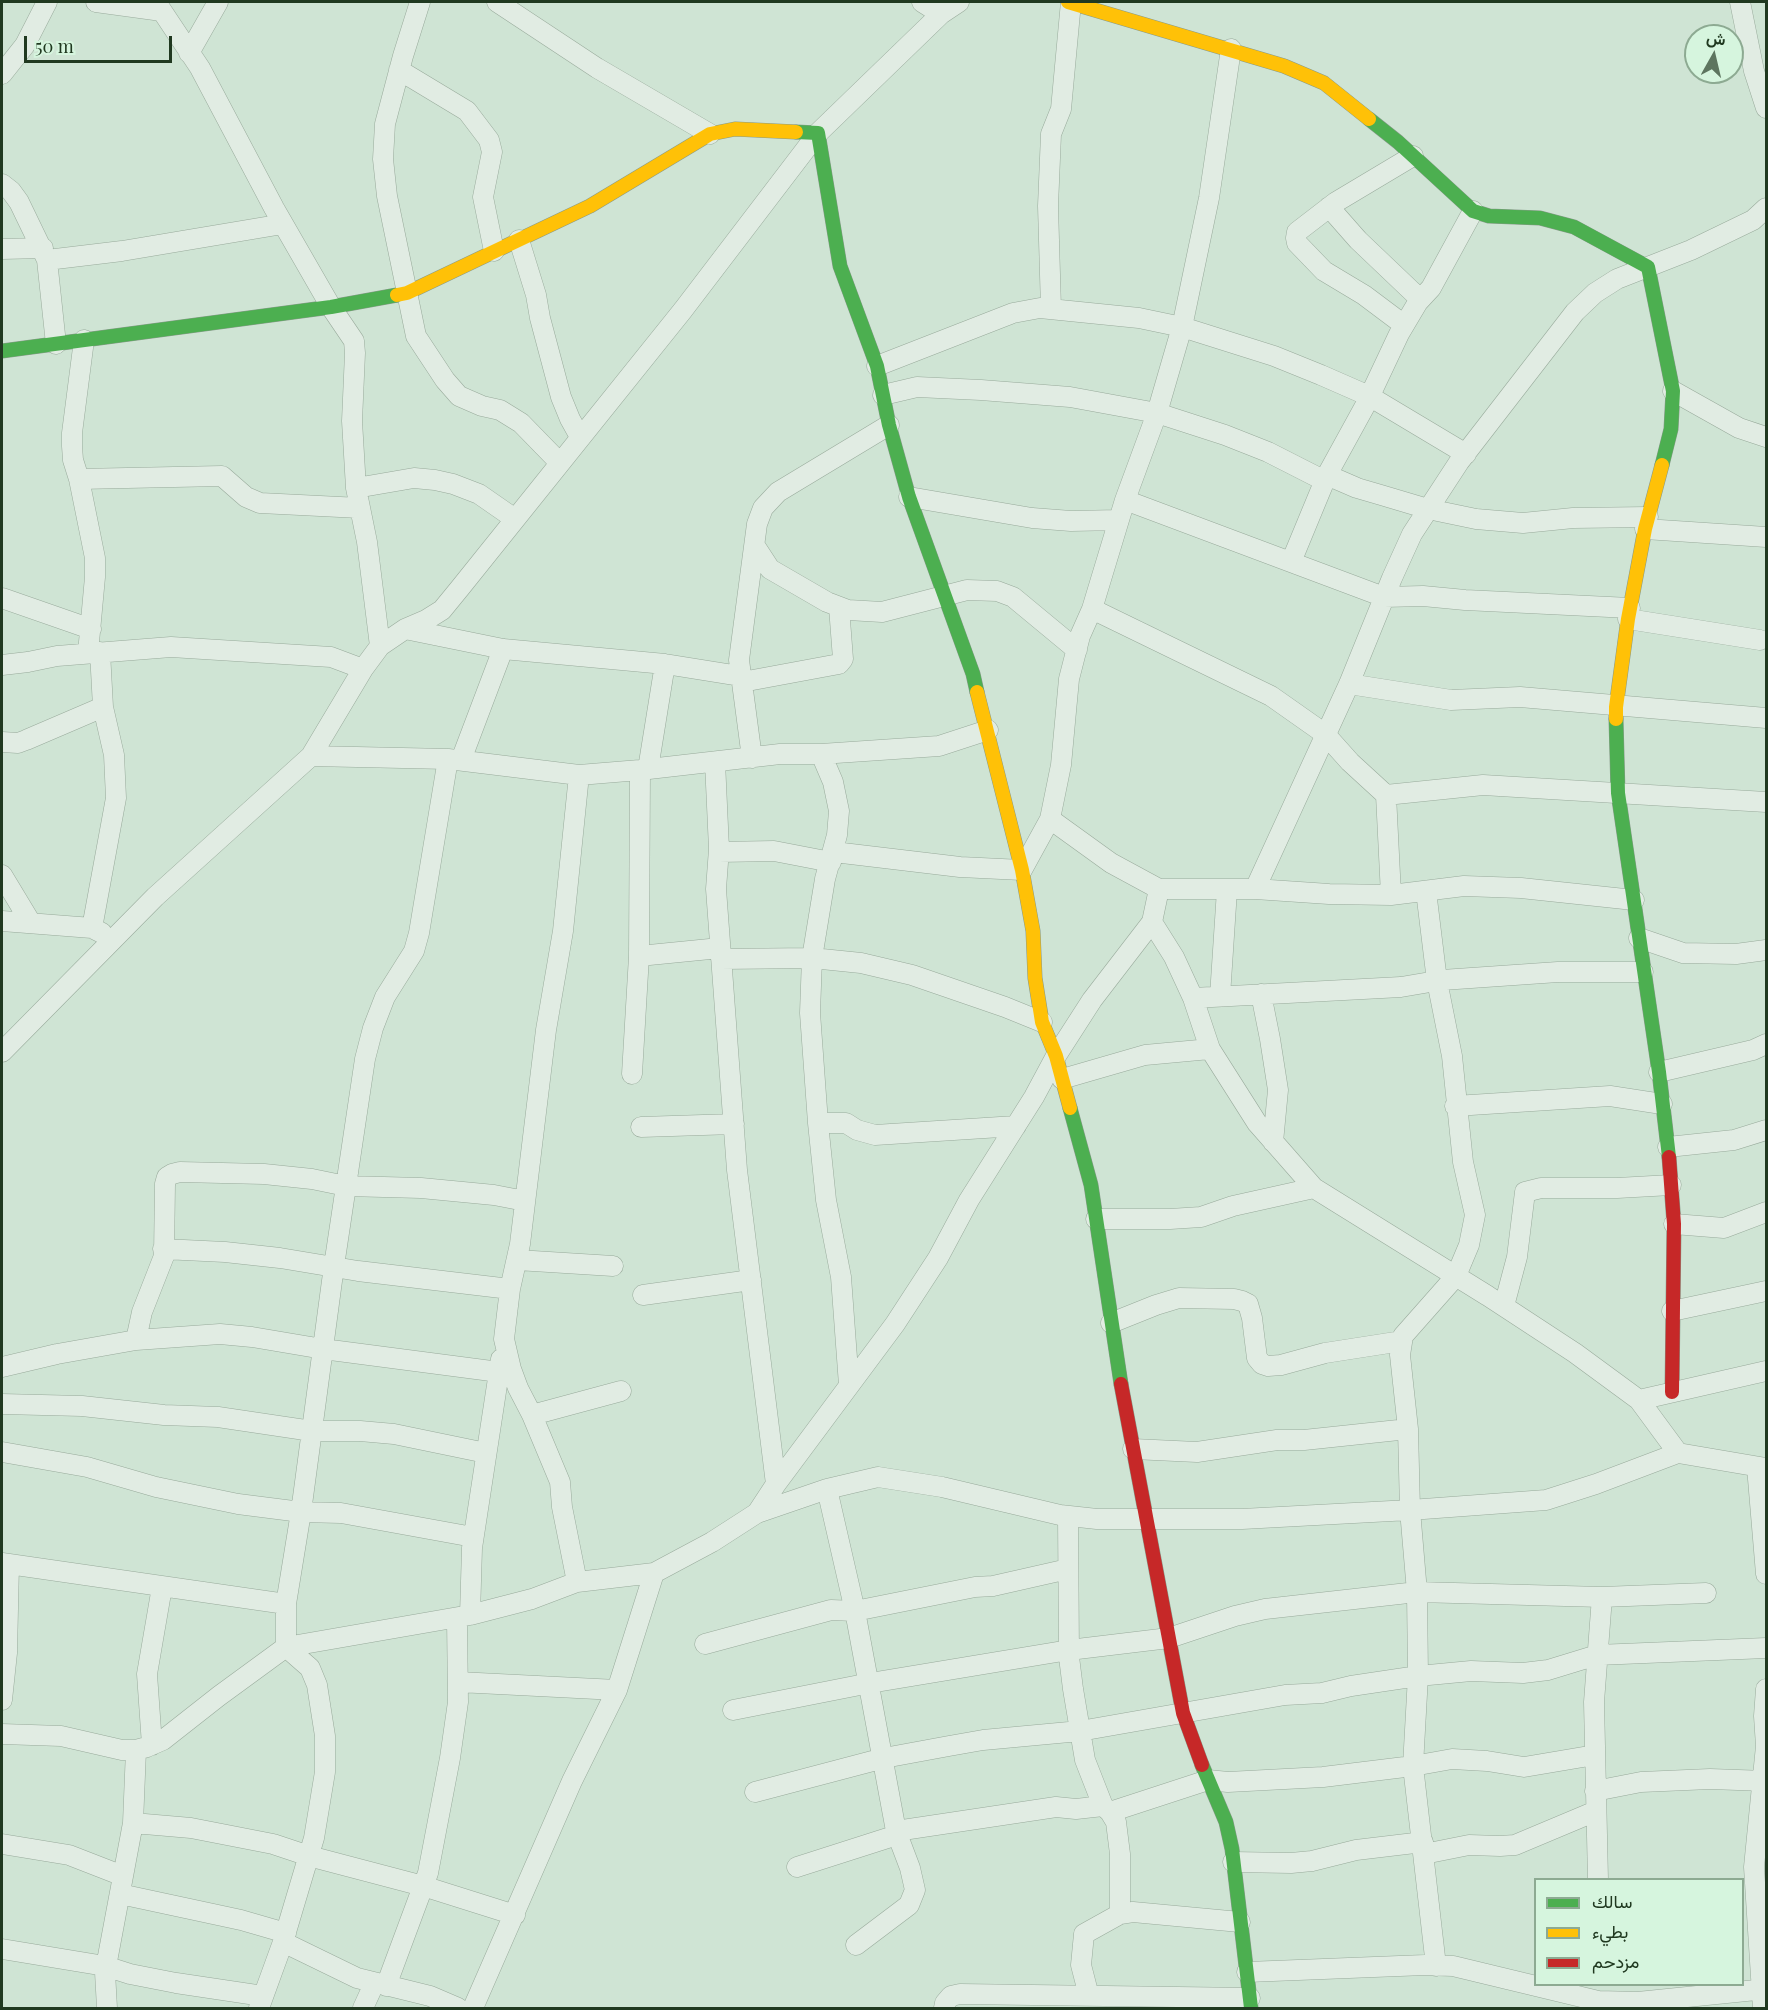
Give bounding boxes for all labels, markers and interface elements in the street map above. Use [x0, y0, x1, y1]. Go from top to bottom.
scale bar [27, 24, 176, 62]
north arrow [1684, 24, 1744, 84]
text: ش [1705, 26, 1727, 49]
text: 50 m [35, 34, 74, 58]
legend [1534, 1878, 1744, 1986]
text: سالك [1592, 1889, 1632, 1913]
text: بطيء [1592, 1919, 1628, 1943]
text: مزدحم [1592, 1949, 1639, 1973]

